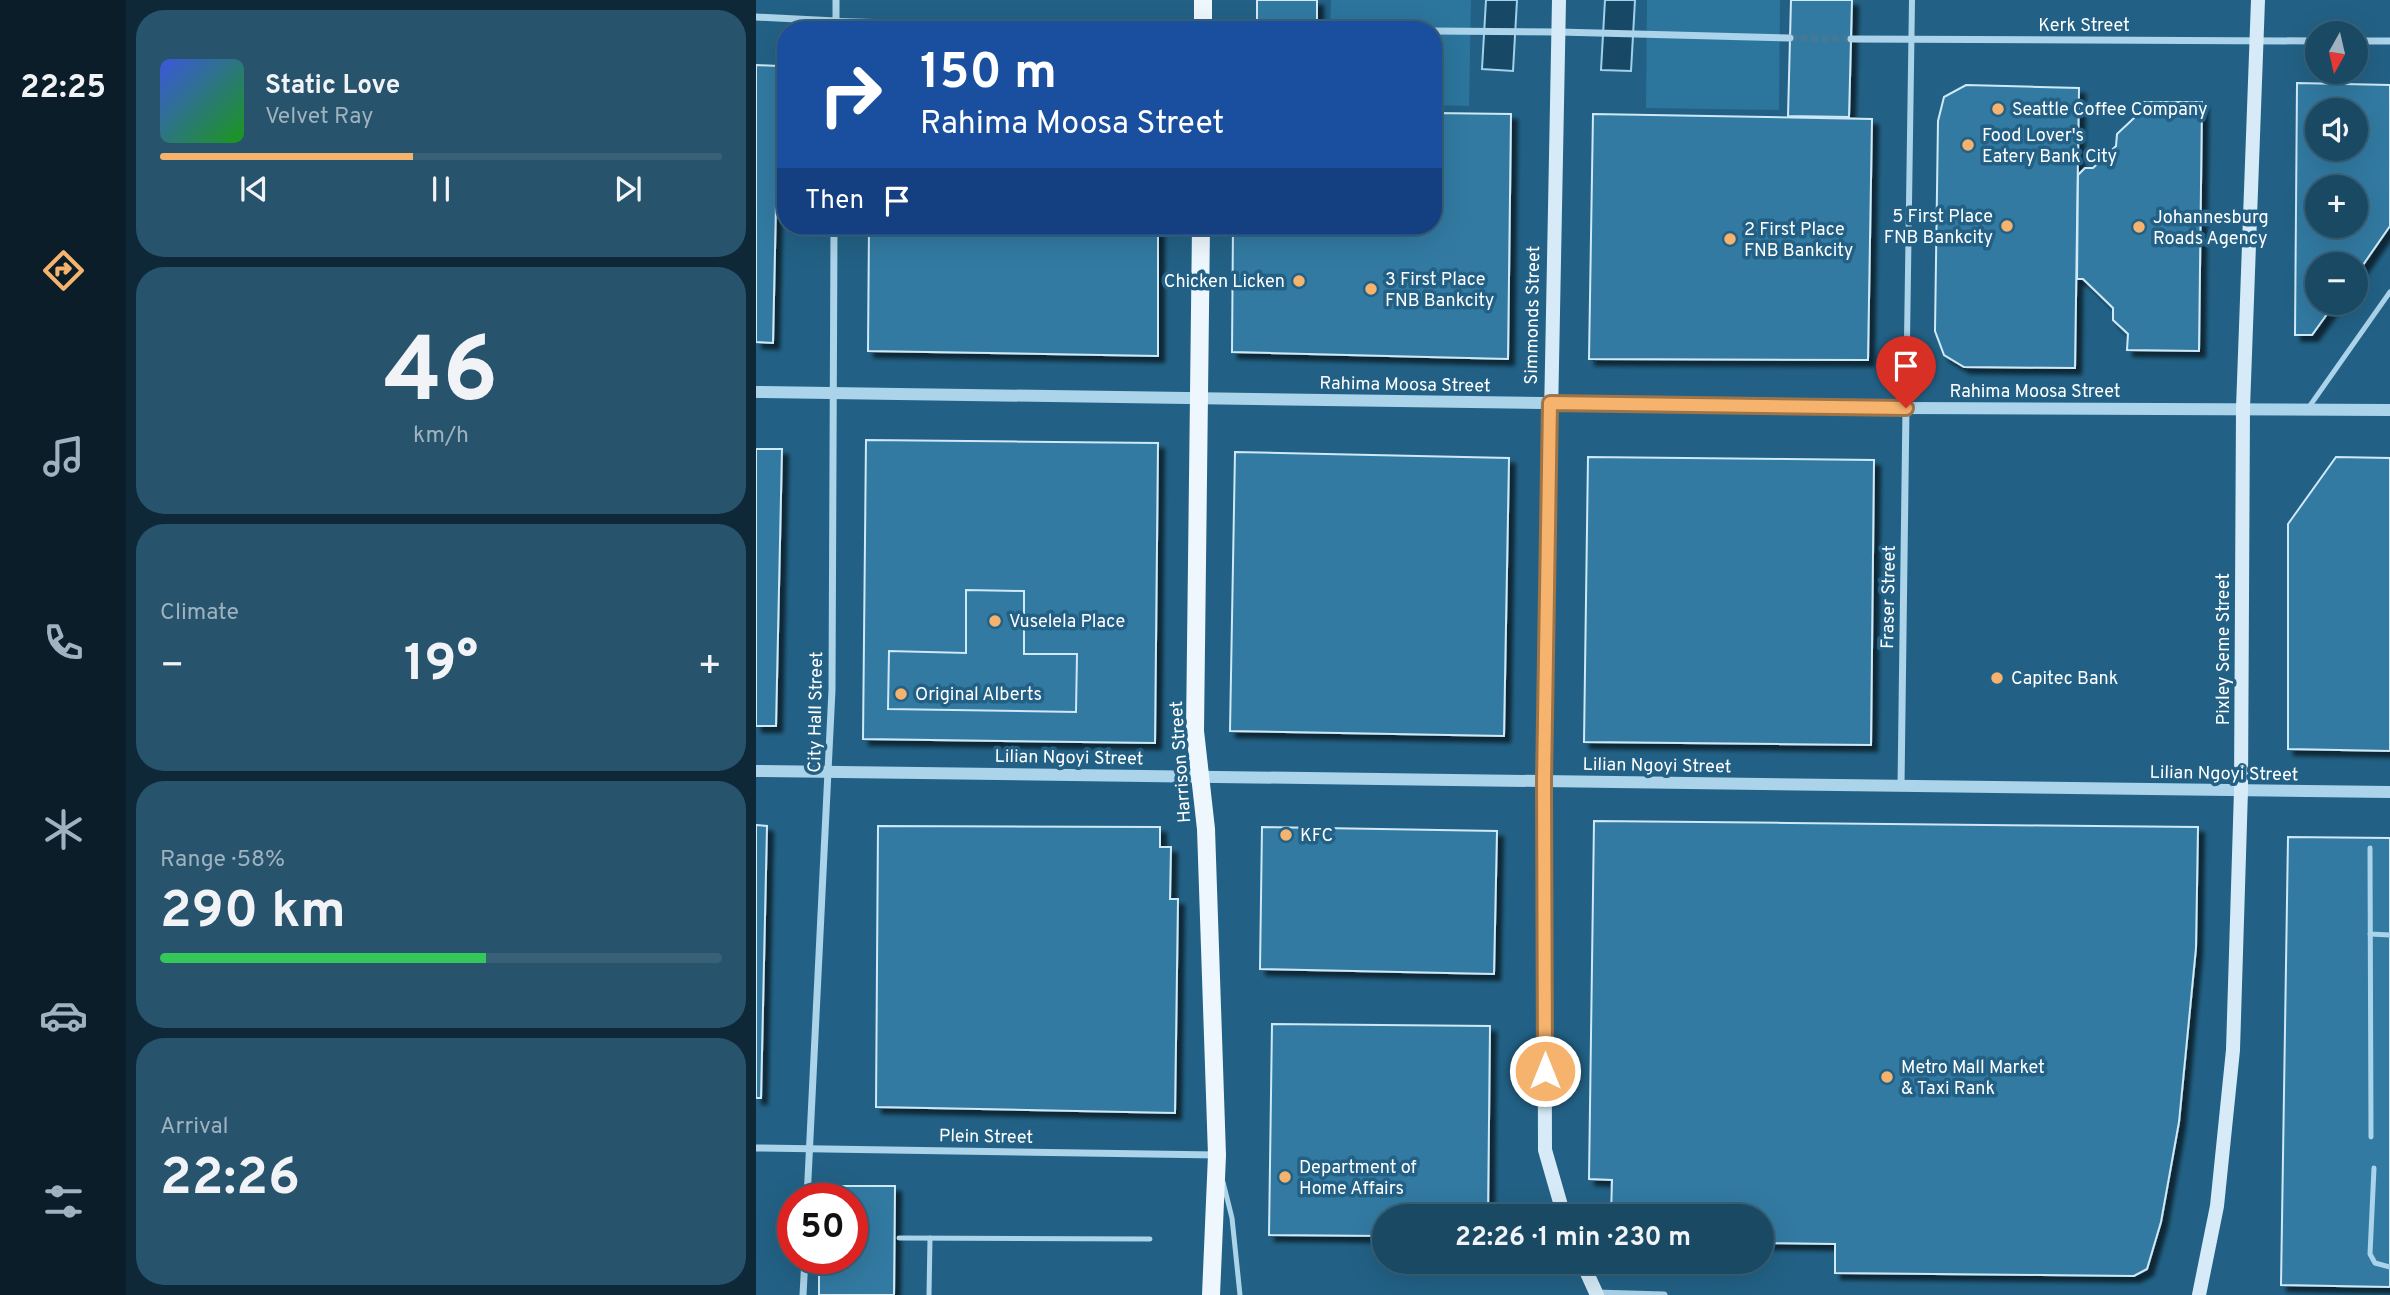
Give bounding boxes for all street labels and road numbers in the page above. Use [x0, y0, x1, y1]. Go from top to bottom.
street label: Kerk Street [2038, 15, 2130, 38]
street label: Simmonds Street [1521, 245, 1546, 385]
street label: Rahima Moosa Street [1319, 373, 1491, 398]
street label: Rahima Moosa Street [1949, 381, 2121, 404]
street label: Fraser Street [1877, 545, 1902, 649]
street label: Pixley Seme Street [2213, 573, 2236, 725]
street label: City Hall Street [804, 651, 829, 773]
street label: Harrison Street [1166, 700, 1197, 824]
street label: Lilian Ngoyi Street [994, 746, 1143, 771]
street label: Lilian Ngoyi Street [1582, 754, 1731, 779]
street label: Lilian Ngoyi Street [2149, 762, 2298, 787]
street label: Plein Street [939, 1125, 1033, 1150]

